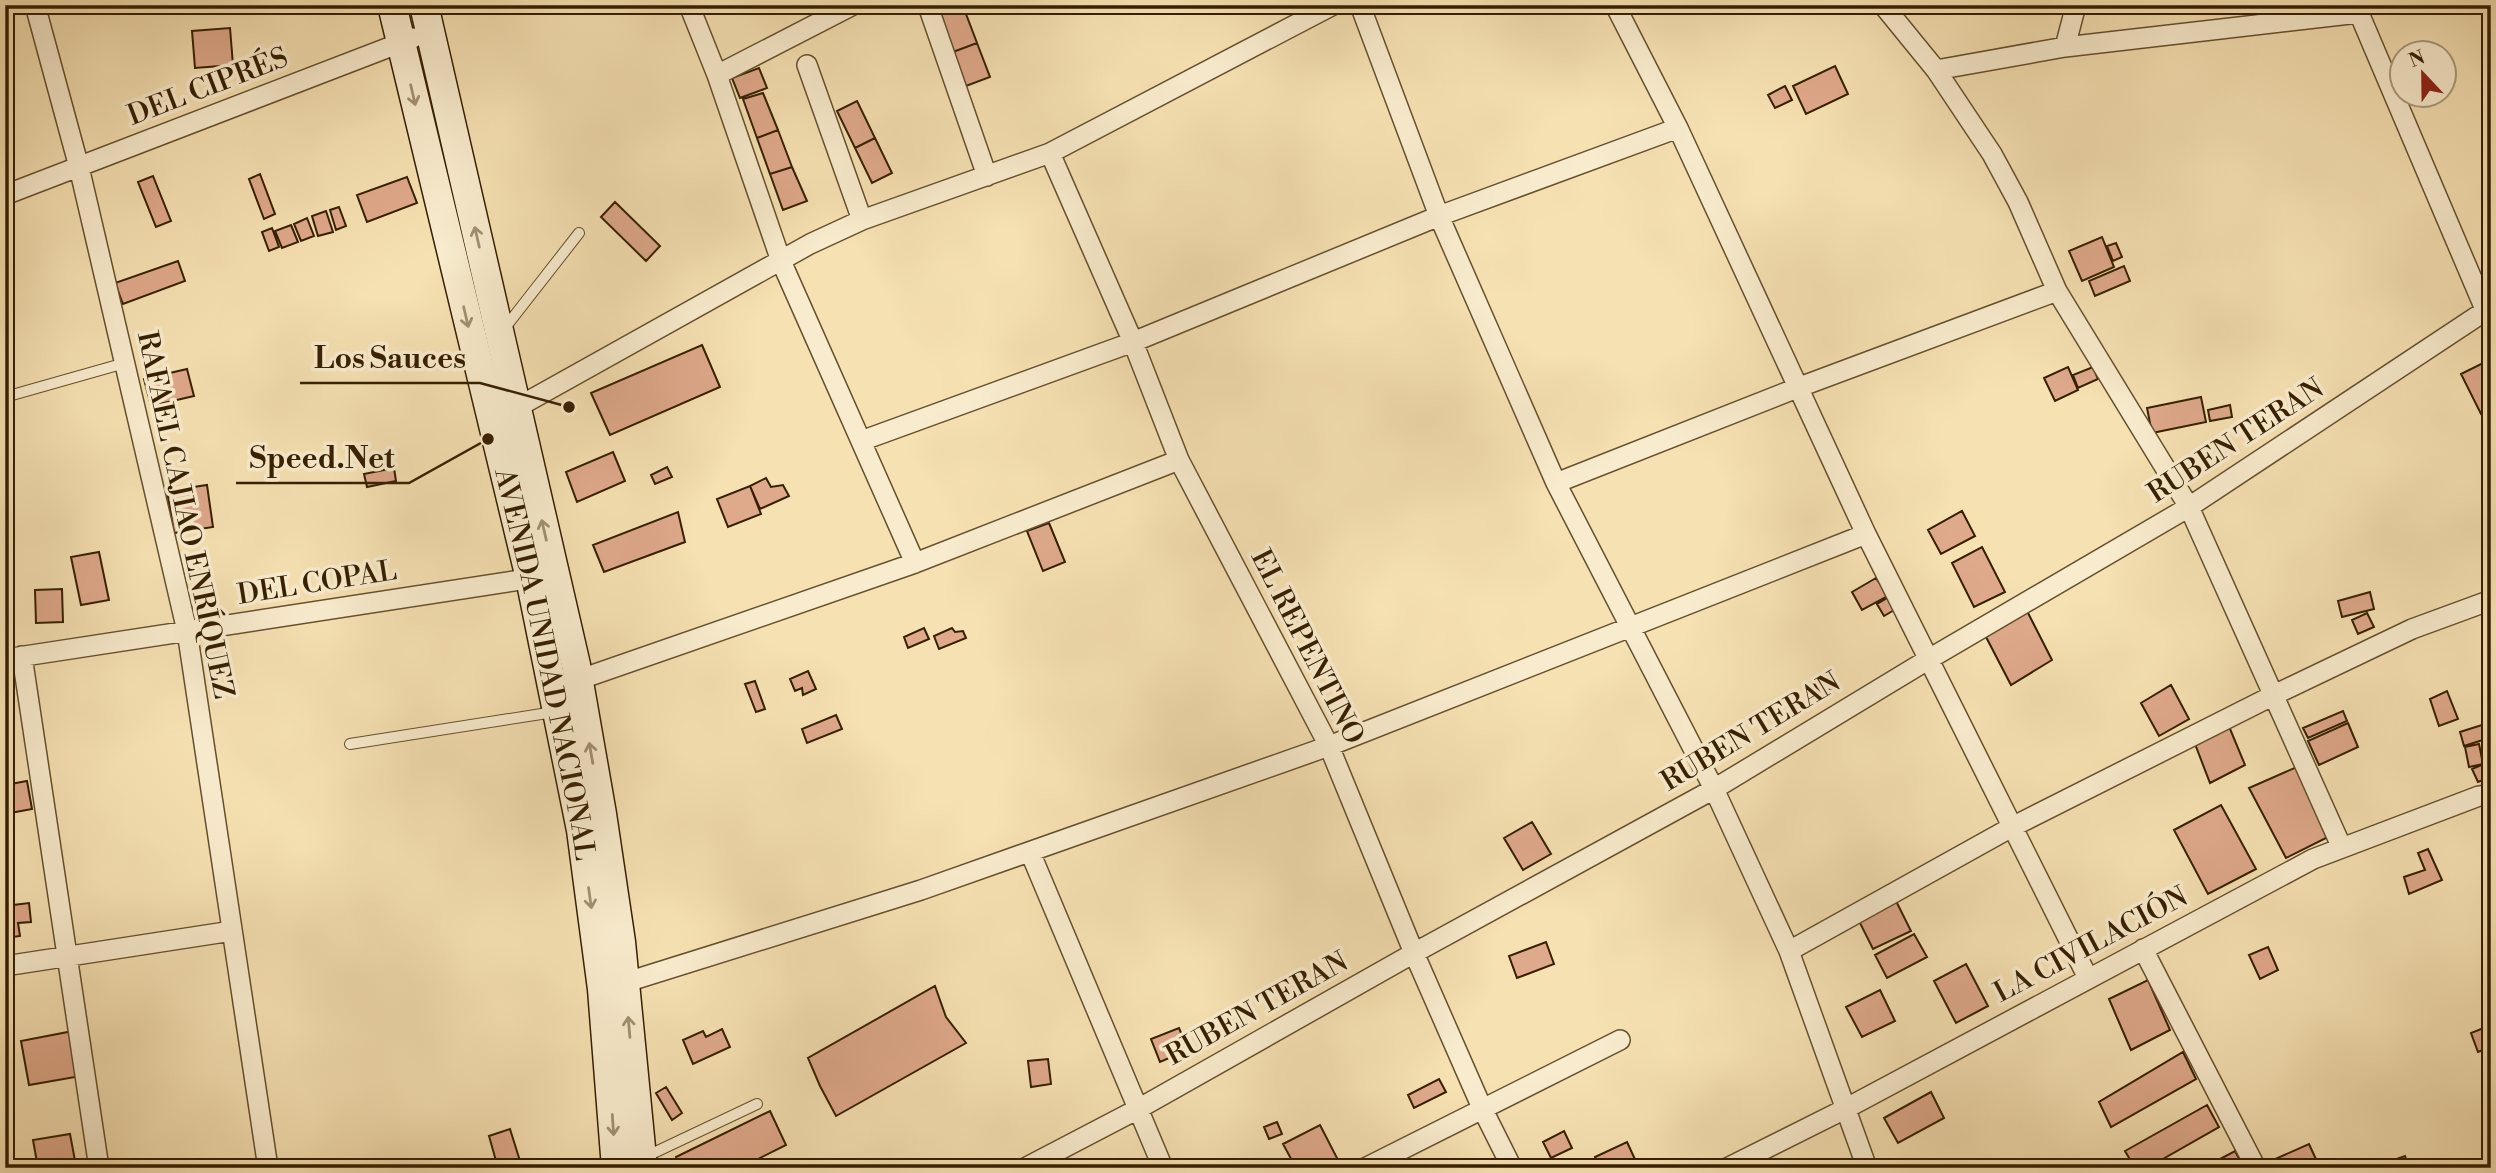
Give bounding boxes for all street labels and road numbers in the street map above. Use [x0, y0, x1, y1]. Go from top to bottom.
street label: DEL CIPRÉS [122, 38, 293, 134]
street label: RAFAEL CAJIAO ENRÍQUEZ [129, 328, 243, 702]
street label: RUBEN TERAN [2141, 371, 2331, 511]
street label: AVENIDA UNIDAD NACIONAL [486, 464, 602, 862]
street label: EL REPENTINO [1243, 544, 1371, 750]
street label: DEL COPAL [235, 553, 399, 613]
street label: RUBEN TERAN [1655, 665, 1847, 799]
street label: LA CIVILACIÓN [1987, 877, 2194, 1011]
street label: RUBEN TERAN [1160, 944, 1354, 1074]

